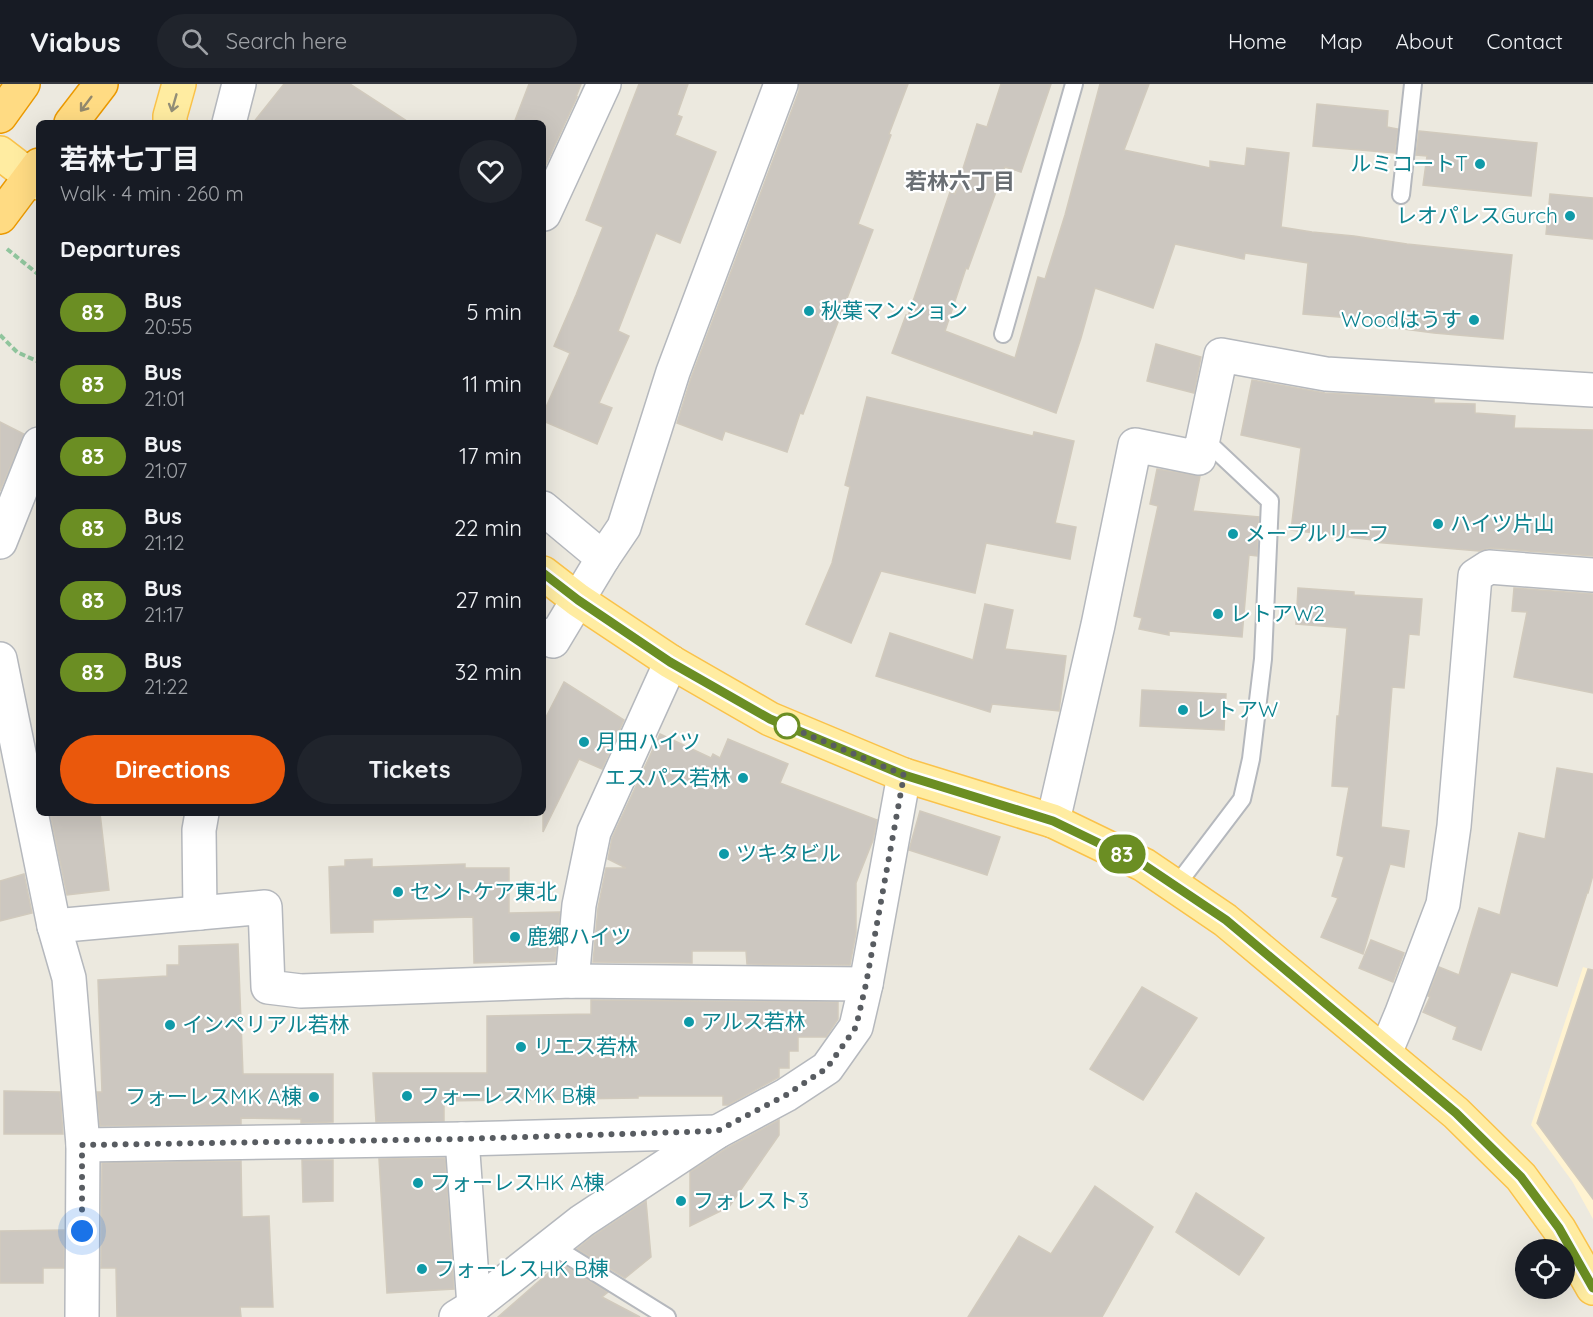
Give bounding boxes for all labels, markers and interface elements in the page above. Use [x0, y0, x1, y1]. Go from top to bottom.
search box [157, 14, 577, 68]
text: Viabus [30, 24, 121, 59]
icon: search [178, 25, 211, 58]
text: Search here [226, 27, 347, 55]
text: Home [1228, 28, 1287, 54]
text: Map [1320, 28, 1363, 54]
text: About [1396, 28, 1454, 54]
text: Contact [1487, 28, 1563, 54]
one-way arrow [168, 93, 179, 112]
one-way arrow [79, 95, 92, 111]
button: heart [459, 140, 522, 203]
text: 若林七丁目 [60, 141, 200, 176]
place label: ルミコートT [1350, 150, 1468, 176]
marker: ルミコートT [1473, 157, 1487, 171]
district label: 若林六丁目 [905, 167, 1015, 195]
text: Walk · 4 min · 260 m [60, 181, 244, 206]
place label: レオパレスGurch [1396, 202, 1558, 228]
marker: レオパレスGurch [1563, 209, 1577, 223]
text: Departures [60, 235, 181, 263]
text: Bus [144, 286, 182, 314]
place label: 秋葉マンション [821, 297, 968, 323]
text: 5 min [467, 298, 522, 326]
text: 83 [82, 299, 104, 325]
marker: 秋葉マンション [802, 304, 816, 318]
place label: Woodはうす [1341, 306, 1462, 332]
marker: Woodはうす [1467, 313, 1481, 327]
text: 20:55 [144, 314, 193, 339]
text: Bus [144, 358, 182, 386]
text: 11 min [462, 370, 522, 398]
text: 83 [82, 371, 104, 397]
text: 21:01 [144, 386, 186, 411]
text: Bus [144, 430, 182, 458]
text: 17 min [459, 442, 522, 470]
text: 83 [82, 443, 104, 469]
text: 21:07 [144, 458, 187, 483]
text: Bus [144, 502, 182, 530]
place label: ハイツ片山 [1450, 510, 1555, 536]
text: 22 min [454, 514, 522, 542]
text: 83 [82, 515, 104, 541]
marker: ハイツ片山 [1431, 517, 1445, 531]
place label: メープルリーフ [1245, 520, 1389, 546]
marker: メープルリーフ [1226, 527, 1240, 541]
text: 21:12 [144, 530, 185, 555]
text: Bus [144, 574, 182, 602]
text: 27 min [455, 586, 522, 614]
text: 83 [82, 587, 104, 613]
place label: レトアW2 [1230, 600, 1325, 626]
text: 21:17 [144, 602, 184, 627]
marker: レトアW2 [1211, 607, 1225, 621]
text: Bus [144, 646, 182, 674]
text: 32 min [455, 658, 522, 686]
text: 83 [82, 659, 104, 685]
text: 21:22 [144, 674, 188, 699]
place label: レトアW [1195, 696, 1278, 722]
marker: レトアW [1176, 703, 1190, 717]
unlabelled marker [774, 713, 800, 739]
place label: 月田ハイツ [596, 728, 701, 754]
button: Directions [60, 735, 285, 804]
button: Tickets [297, 735, 522, 804]
marker: 月田ハイツ [577, 735, 591, 749]
place label: エスパス若林 [605, 764, 731, 790]
marker: エスパス若林 [736, 771, 750, 785]
line badge: 83 [1095, 834, 1149, 874]
place label: ツキタビル [736, 840, 841, 866]
text: 83 [1111, 841, 1133, 867]
marker: ツキタビル [717, 847, 731, 861]
place label: セントケア東北 [410, 878, 557, 904]
marker: セントケア東北 [391, 885, 405, 899]
place label: 鹿郷ハイツ [527, 923, 632, 949]
marker: 鹿郷ハイツ [508, 930, 522, 944]
place label: アルス若林 [701, 1008, 806, 1034]
place label: インペリアル若林 [182, 1011, 350, 1037]
marker: アルス若林 [682, 1015, 696, 1029]
marker: インペリアル若林 [163, 1018, 177, 1032]
place label: リエス若林 [533, 1033, 638, 1059]
marker: リエス若林 [514, 1040, 528, 1054]
place label: フォーレスMK B棟 [419, 1082, 596, 1108]
place label: フォーレスMK A棟 [125, 1083, 302, 1109]
marker: フォーレスMK B棟 [400, 1089, 414, 1103]
marker: フォーレスMK A棟 [307, 1090, 321, 1104]
place label: フォーレスHK A棟 [430, 1169, 605, 1195]
marker: フォーレスHK A棟 [411, 1176, 425, 1190]
place label: フォレスト3 [693, 1187, 809, 1213]
marker: フォレスト3 [674, 1194, 688, 1208]
your location [67, 1216, 97, 1246]
map controls [1515, 1239, 1575, 1299]
button: locate [1515, 1239, 1575, 1299]
place label: フォーレスHK B棟 [434, 1255, 609, 1281]
marker: フォーレスHK B棟 [415, 1262, 429, 1276]

